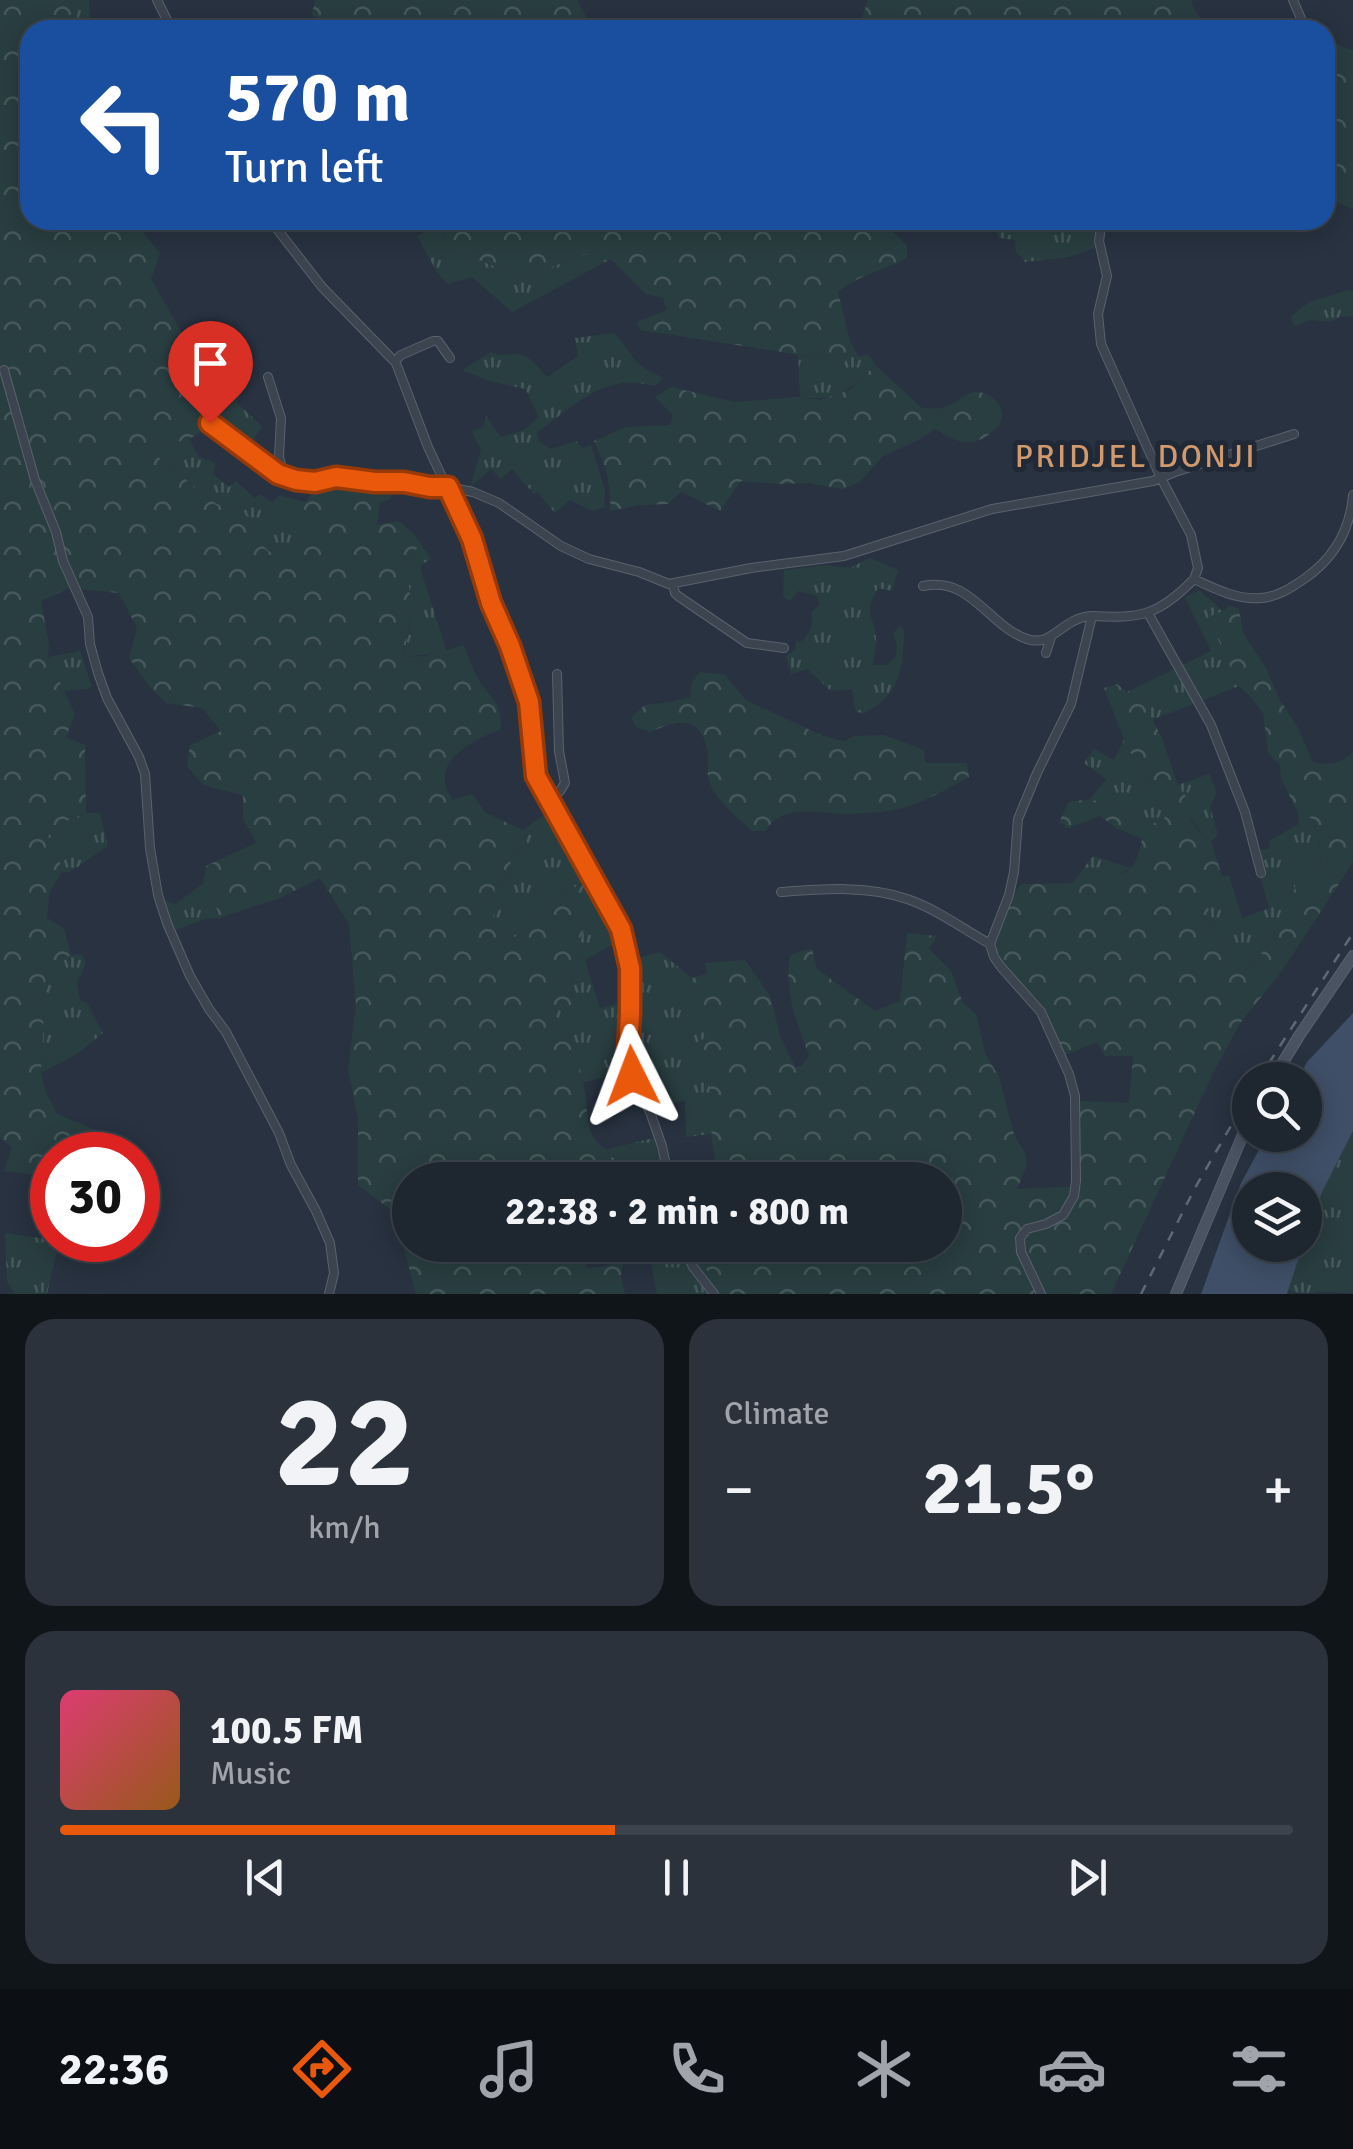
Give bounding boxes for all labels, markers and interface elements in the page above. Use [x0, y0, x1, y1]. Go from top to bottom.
text: 570 m [225, 54, 410, 140]
icon: left [60, 60, 190, 190]
text: Turn left [225, 140, 384, 195]
pin [168, 321, 253, 424]
icon: arrive [183, 336, 238, 391]
district label: PRIDJEL DONJI [1015, 437, 1257, 476]
position arrow [580, 1024, 684, 1128]
map controls [1232, 1062, 1322, 1262]
button: search [1232, 1062, 1322, 1152]
speed limit sign: 30 [30, 1132, 160, 1262]
button: layers [1232, 1172, 1322, 1262]
text: 22:38 · 2 min · 800 m [505, 1188, 849, 1235]
text: 22 [274, 1363, 415, 1523]
text: Climate [724, 1394, 830, 1433]
text: 21.5° [922, 1442, 1095, 1535]
text: − [724, 1456, 754, 1524]
text: + [1263, 1456, 1293, 1524]
text: km/h [308, 1508, 381, 1547]
text: 100.5 FM [210, 1707, 363, 1754]
text: Music [210, 1754, 291, 1793]
icon: previous [238, 1850, 293, 1905]
icon: pause [649, 1850, 704, 1905]
icon: next [1060, 1850, 1115, 1905]
icon: directions [287, 2034, 357, 2104]
icon: music [474, 2034, 544, 2104]
icon: phone [662, 2034, 732, 2104]
icon: climate [849, 2034, 919, 2104]
icon: car [1037, 2034, 1107, 2104]
icon: filters [1224, 2034, 1294, 2104]
text: 22:36 [59, 2042, 169, 2097]

